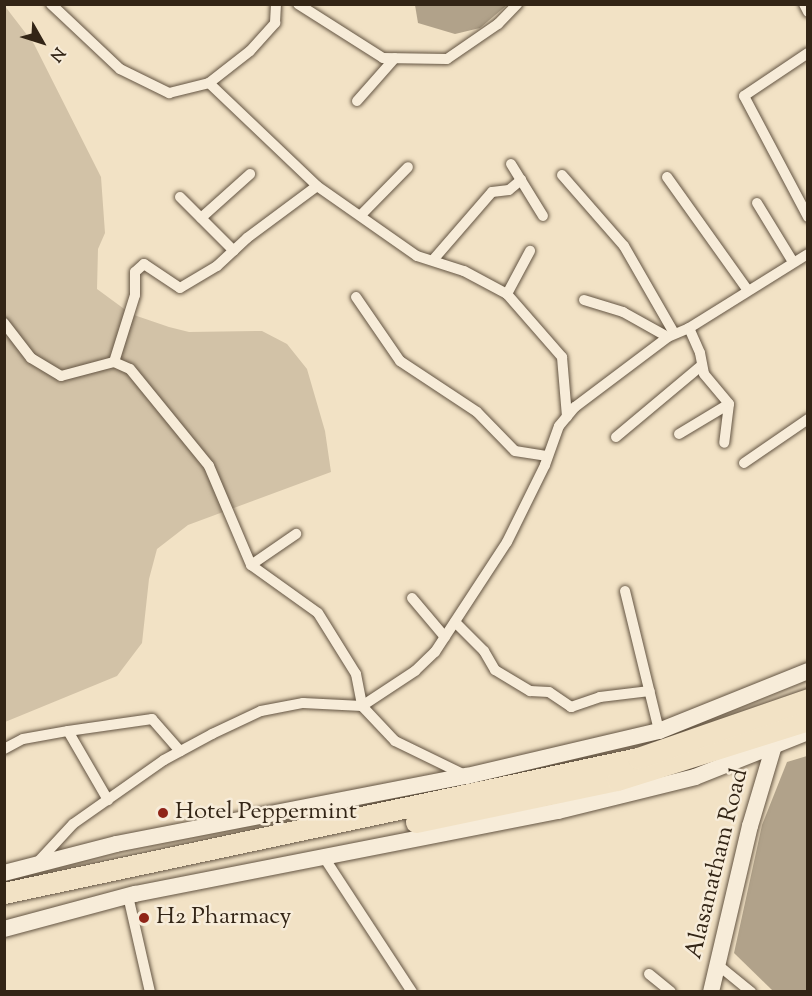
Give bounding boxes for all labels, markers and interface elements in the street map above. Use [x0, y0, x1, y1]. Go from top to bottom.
north arrow [12, 12, 72, 72]
text: N [43, 41, 69, 66]
street label: Alasanatham Road [680, 766, 756, 962]
place label: Hotel Peppermint [175, 799, 357, 827]
marker: Hotel Peppermint [156, 806, 170, 820]
place label: H2 Pharmacy [156, 904, 291, 932]
marker: H2 Pharmacy [137, 911, 151, 925]

